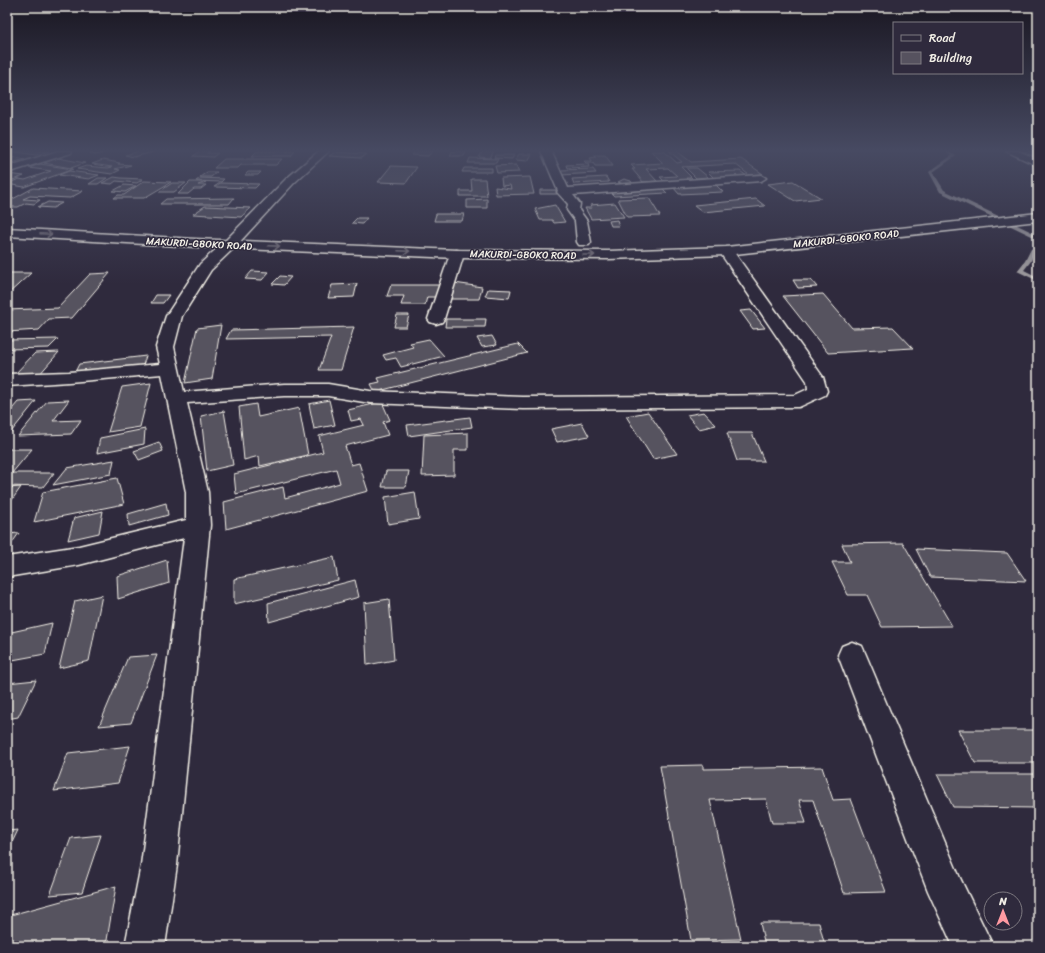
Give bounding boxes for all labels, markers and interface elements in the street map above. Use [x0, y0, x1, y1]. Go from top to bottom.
legend [893, 22, 1023, 74]
text: Road [929, 27, 956, 49]
text: Building [929, 47, 972, 69]
street label: MAKURDI-GBOKO ROAD [792, 224, 900, 254]
one-way arrow [39, 231, 52, 238]
street label: MAKURDI-GBOKO ROAD [145, 232, 253, 256]
one-way arrow [267, 242, 280, 250]
street label: MAKURDI-GBOKO ROAD [470, 245, 576, 265]
one-way arrow [397, 248, 410, 255]
one-way arrow [582, 251, 595, 259]
north arrow [983, 891, 1023, 931]
text: N [998, 892, 1007, 911]

